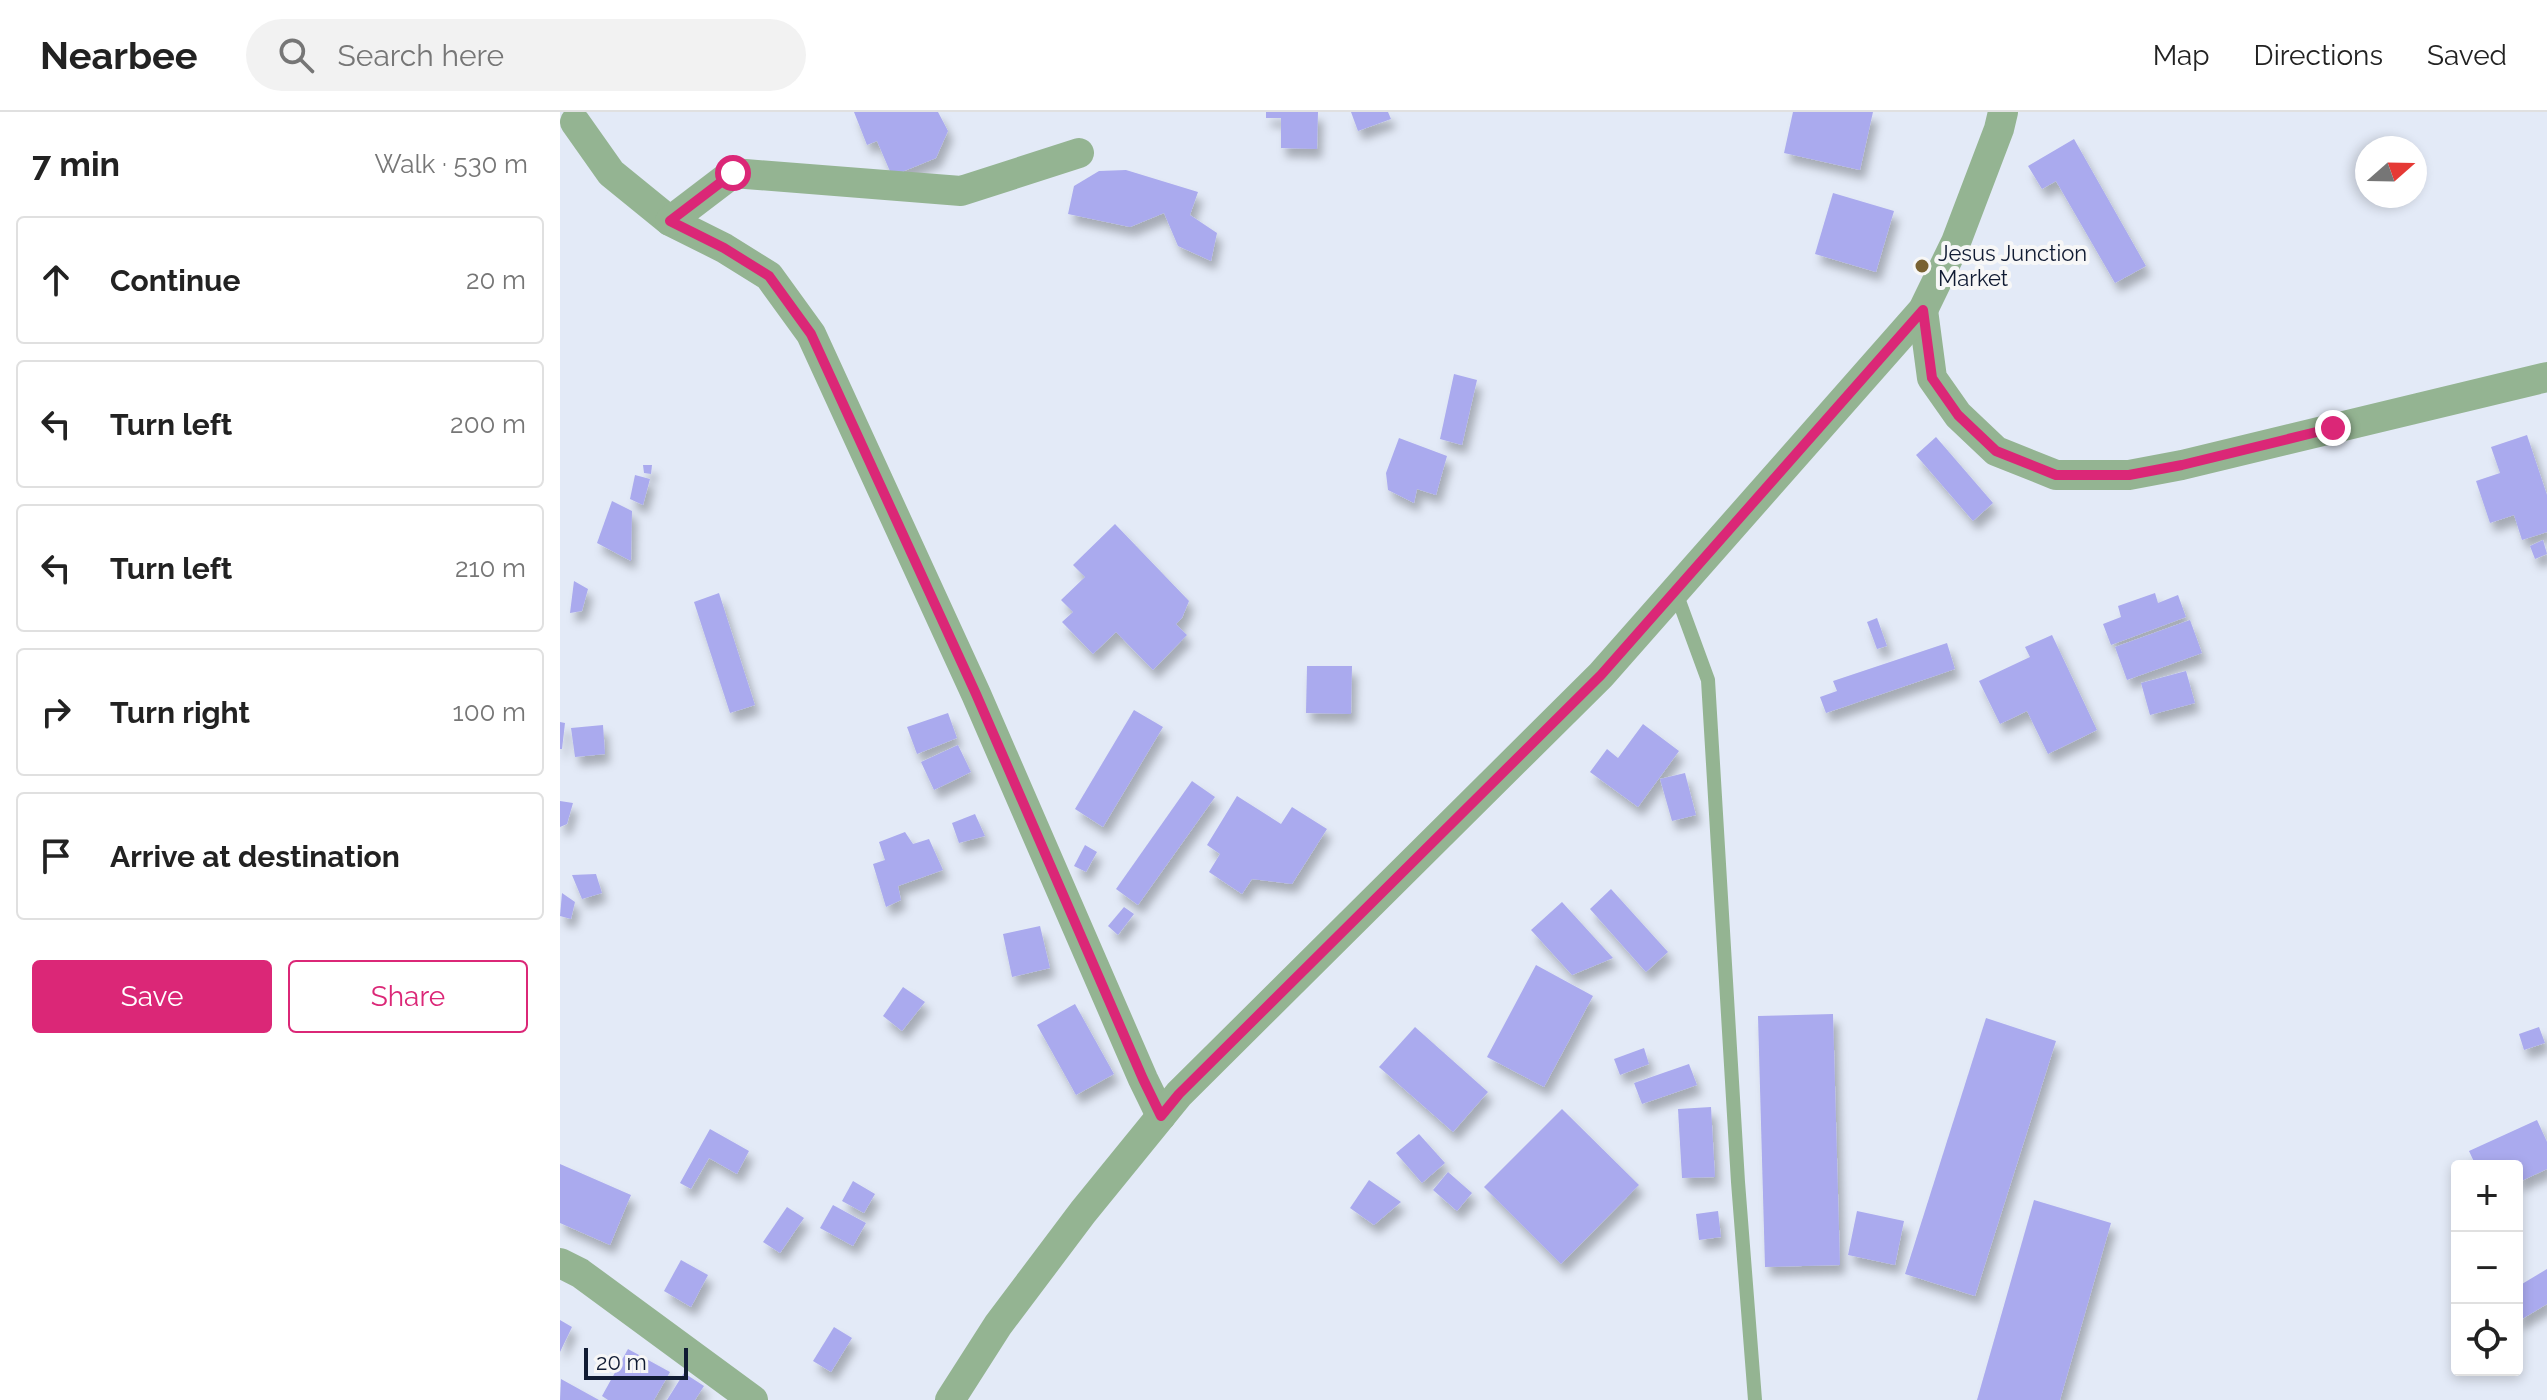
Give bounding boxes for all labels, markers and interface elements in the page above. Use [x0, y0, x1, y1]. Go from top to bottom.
search box [246, 19, 806, 91]
text: Nearbee [40, 33, 198, 78]
icon: search [274, 33, 318, 77]
text: Search here [338, 38, 504, 73]
text: Map [2153, 39, 2210, 72]
text: Directions [2254, 39, 2383, 72]
text: Saved [2427, 39, 2507, 72]
north arrow [2355, 136, 2427, 208]
text: 7 min [32, 144, 120, 184]
text: Walk · 530 m [374, 149, 528, 179]
route start [715, 155, 751, 191]
place label: Jesus Junction Market [1938, 240, 2087, 291]
marker: Jesus Junction Market [1913, 257, 1931, 275]
icon: ahead [34, 258, 78, 302]
text: Continue [110, 263, 241, 298]
text: 20 m [466, 265, 526, 295]
icon: left [34, 402, 78, 446]
text: Turn left [110, 407, 232, 442]
text: 200 m [450, 409, 526, 439]
route end [2315, 410, 2351, 446]
icon: left [34, 546, 78, 590]
text: Turn left [110, 551, 232, 586]
text: 210 m [455, 553, 526, 583]
icon: right [34, 690, 78, 734]
text: Turn right [110, 695, 250, 730]
text: 100 m [453, 697, 526, 727]
icon: arrive [34, 834, 78, 878]
text: Arrive at destination [110, 839, 400, 874]
button: Save [32, 960, 272, 1033]
button: Share [288, 960, 528, 1033]
map controls [2451, 1160, 2523, 1376]
button: + [2451, 1160, 2523, 1232]
button: − [2451, 1232, 2523, 1304]
button: locate [2451, 1304, 2523, 1376]
scale bar [584, 1344, 688, 1380]
text: 20 m [596, 1349, 647, 1375]

